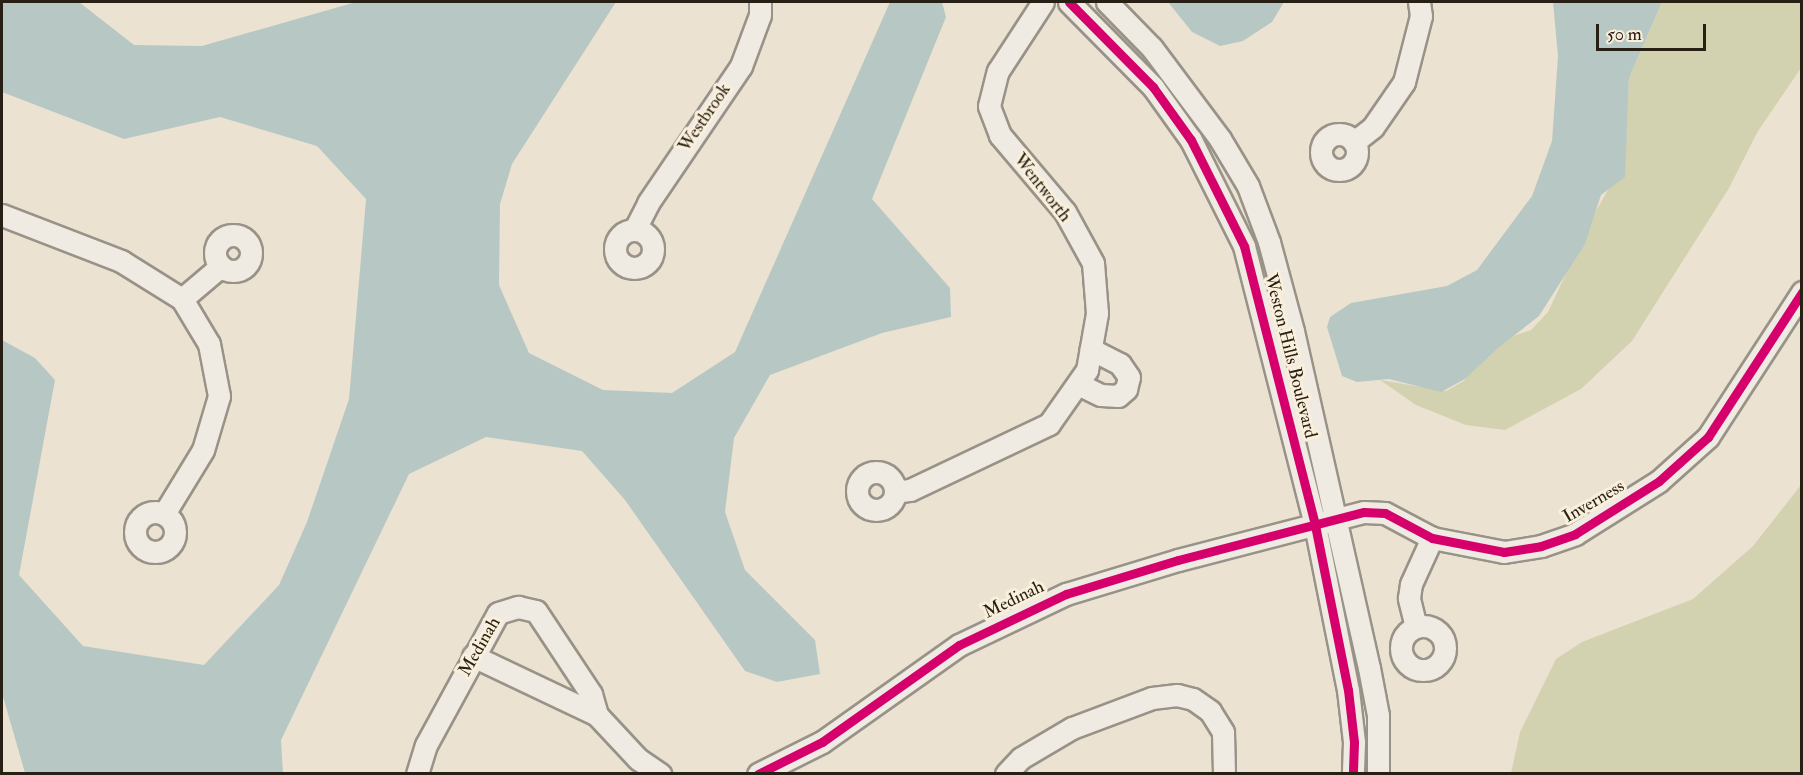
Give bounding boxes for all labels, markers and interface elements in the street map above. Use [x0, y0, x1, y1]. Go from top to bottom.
scale bar [1599, 12, 1708, 50]
text: 50 m [1607, 23, 1642, 46]
street label: Westbrook [674, 80, 736, 156]
street label: Wentworth [1009, 149, 1075, 227]
street label: Weston Hills Boulevard [1259, 271, 1321, 441]
street label: Inverness [1559, 476, 1629, 528]
street label: Medinah [980, 576, 1048, 624]
street label: Medinah [455, 614, 505, 680]

